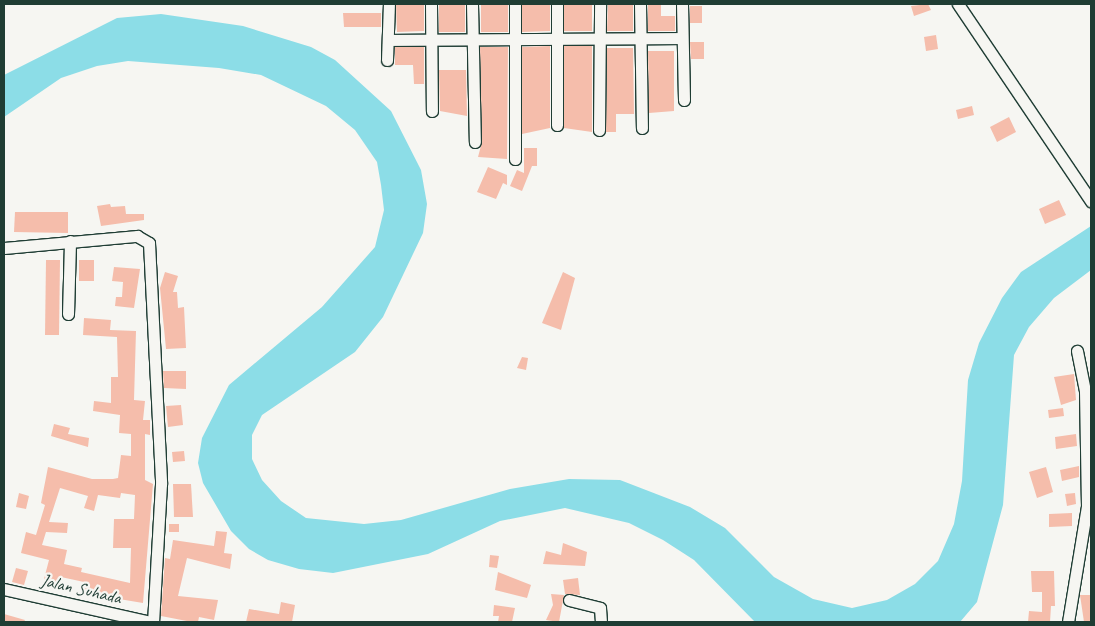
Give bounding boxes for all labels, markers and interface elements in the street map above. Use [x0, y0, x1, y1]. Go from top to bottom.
street label: Jalan Suhada [39, 569, 123, 609]

